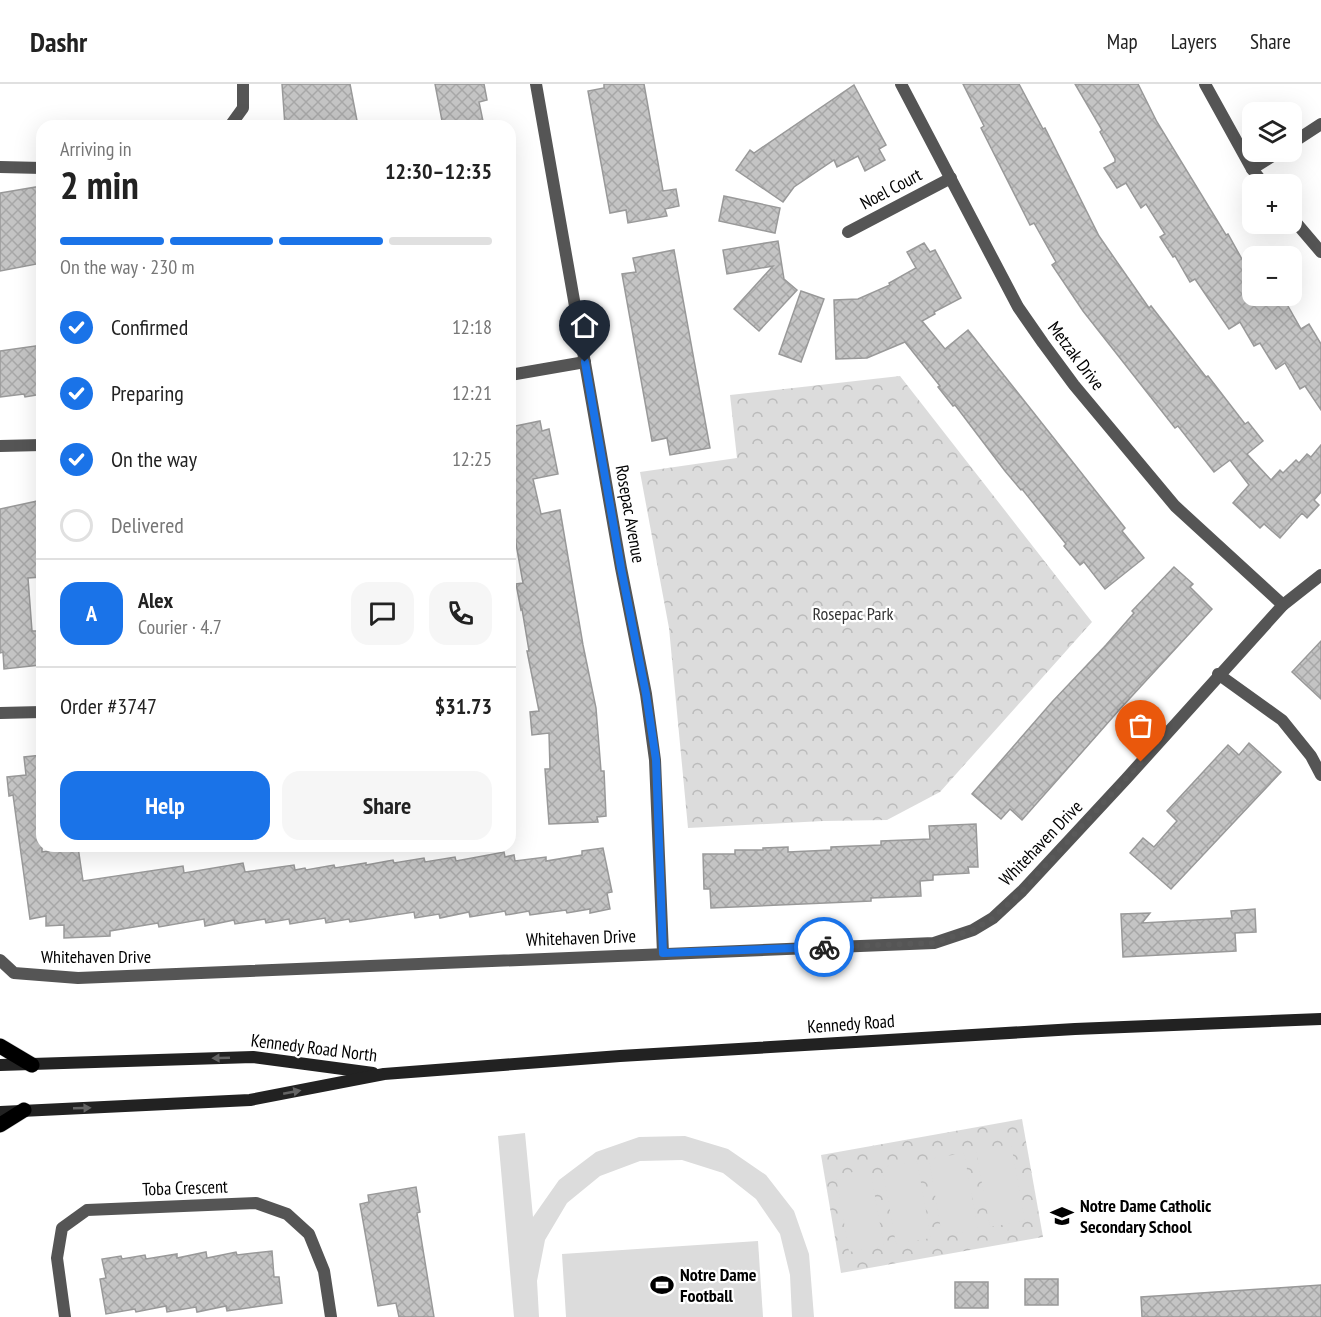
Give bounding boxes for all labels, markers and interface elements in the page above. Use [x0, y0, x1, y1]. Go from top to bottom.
text: Dashr [30, 23, 87, 60]
text: Map [1107, 28, 1138, 55]
text: Layers [1171, 28, 1217, 55]
text: Share [1250, 28, 1291, 55]
map controls [1242, 102, 1302, 306]
button: layers [1242, 102, 1302, 162]
text: Arriving in [60, 136, 132, 162]
text: 12:30–12:35 [385, 157, 492, 185]
text: 2 min [60, 159, 139, 210]
street label: Noel Court [856, 163, 926, 214]
button: + [1242, 174, 1302, 234]
button: − [1242, 246, 1302, 306]
text: On the way · 230 m [60, 254, 195, 280]
pin [559, 300, 610, 362]
icon: home [568, 309, 601, 342]
icon: check [60, 311, 93, 344]
text: Confirmed [111, 313, 188, 341]
text: 12:18 [452, 314, 492, 340]
street label: Metzak Drive [1043, 317, 1110, 395]
icon: check [60, 377, 93, 410]
text: Preparing [111, 379, 184, 407]
text: 12:21 [452, 380, 492, 406]
icon: check [60, 443, 93, 476]
text: On the way [111, 445, 197, 473]
text: 12:25 [452, 446, 492, 472]
street label: Rosepac Avenue [611, 463, 650, 565]
text: Delivered [111, 511, 184, 539]
button: chat [351, 582, 414, 645]
button: phone [429, 582, 492, 645]
text: Alex [138, 586, 173, 614]
text: A [86, 599, 97, 627]
park label: Rosepac Park [813, 602, 893, 625]
text: Courier · 4.7 [138, 614, 222, 640]
text: Order #3747 [60, 692, 157, 720]
text: $31.73 [435, 692, 492, 720]
pin [1115, 700, 1166, 762]
icon: bag [1124, 709, 1157, 742]
button: Help [60, 771, 270, 840]
button: Share [282, 771, 492, 840]
street label: Whitehaven Drive [994, 795, 1087, 890]
courier [794, 917, 854, 977]
street label: Whitehaven Drive [526, 924, 636, 951]
icon: bike [808, 931, 841, 964]
street label: Whitehaven Drive [41, 945, 151, 968]
street label: Kennedy Road [807, 1009, 895, 1038]
street label: Kennedy Road North [250, 1028, 378, 1067]
one-way arrow [212, 1054, 231, 1063]
one-way arrow [282, 1087, 301, 1096]
one-way arrow [73, 1104, 92, 1113]
street label: Toba Crescent [142, 1175, 228, 1200]
place label: Notre Dame Catholic Secondary School [1080, 1194, 1212, 1238]
school or university icon: Notre Dame Catholic Secondary School [1049, 1203, 1075, 1229]
place label: Notre Dame Football [680, 1263, 757, 1307]
sports icon: Notre Dame Football [649, 1272, 675, 1298]

